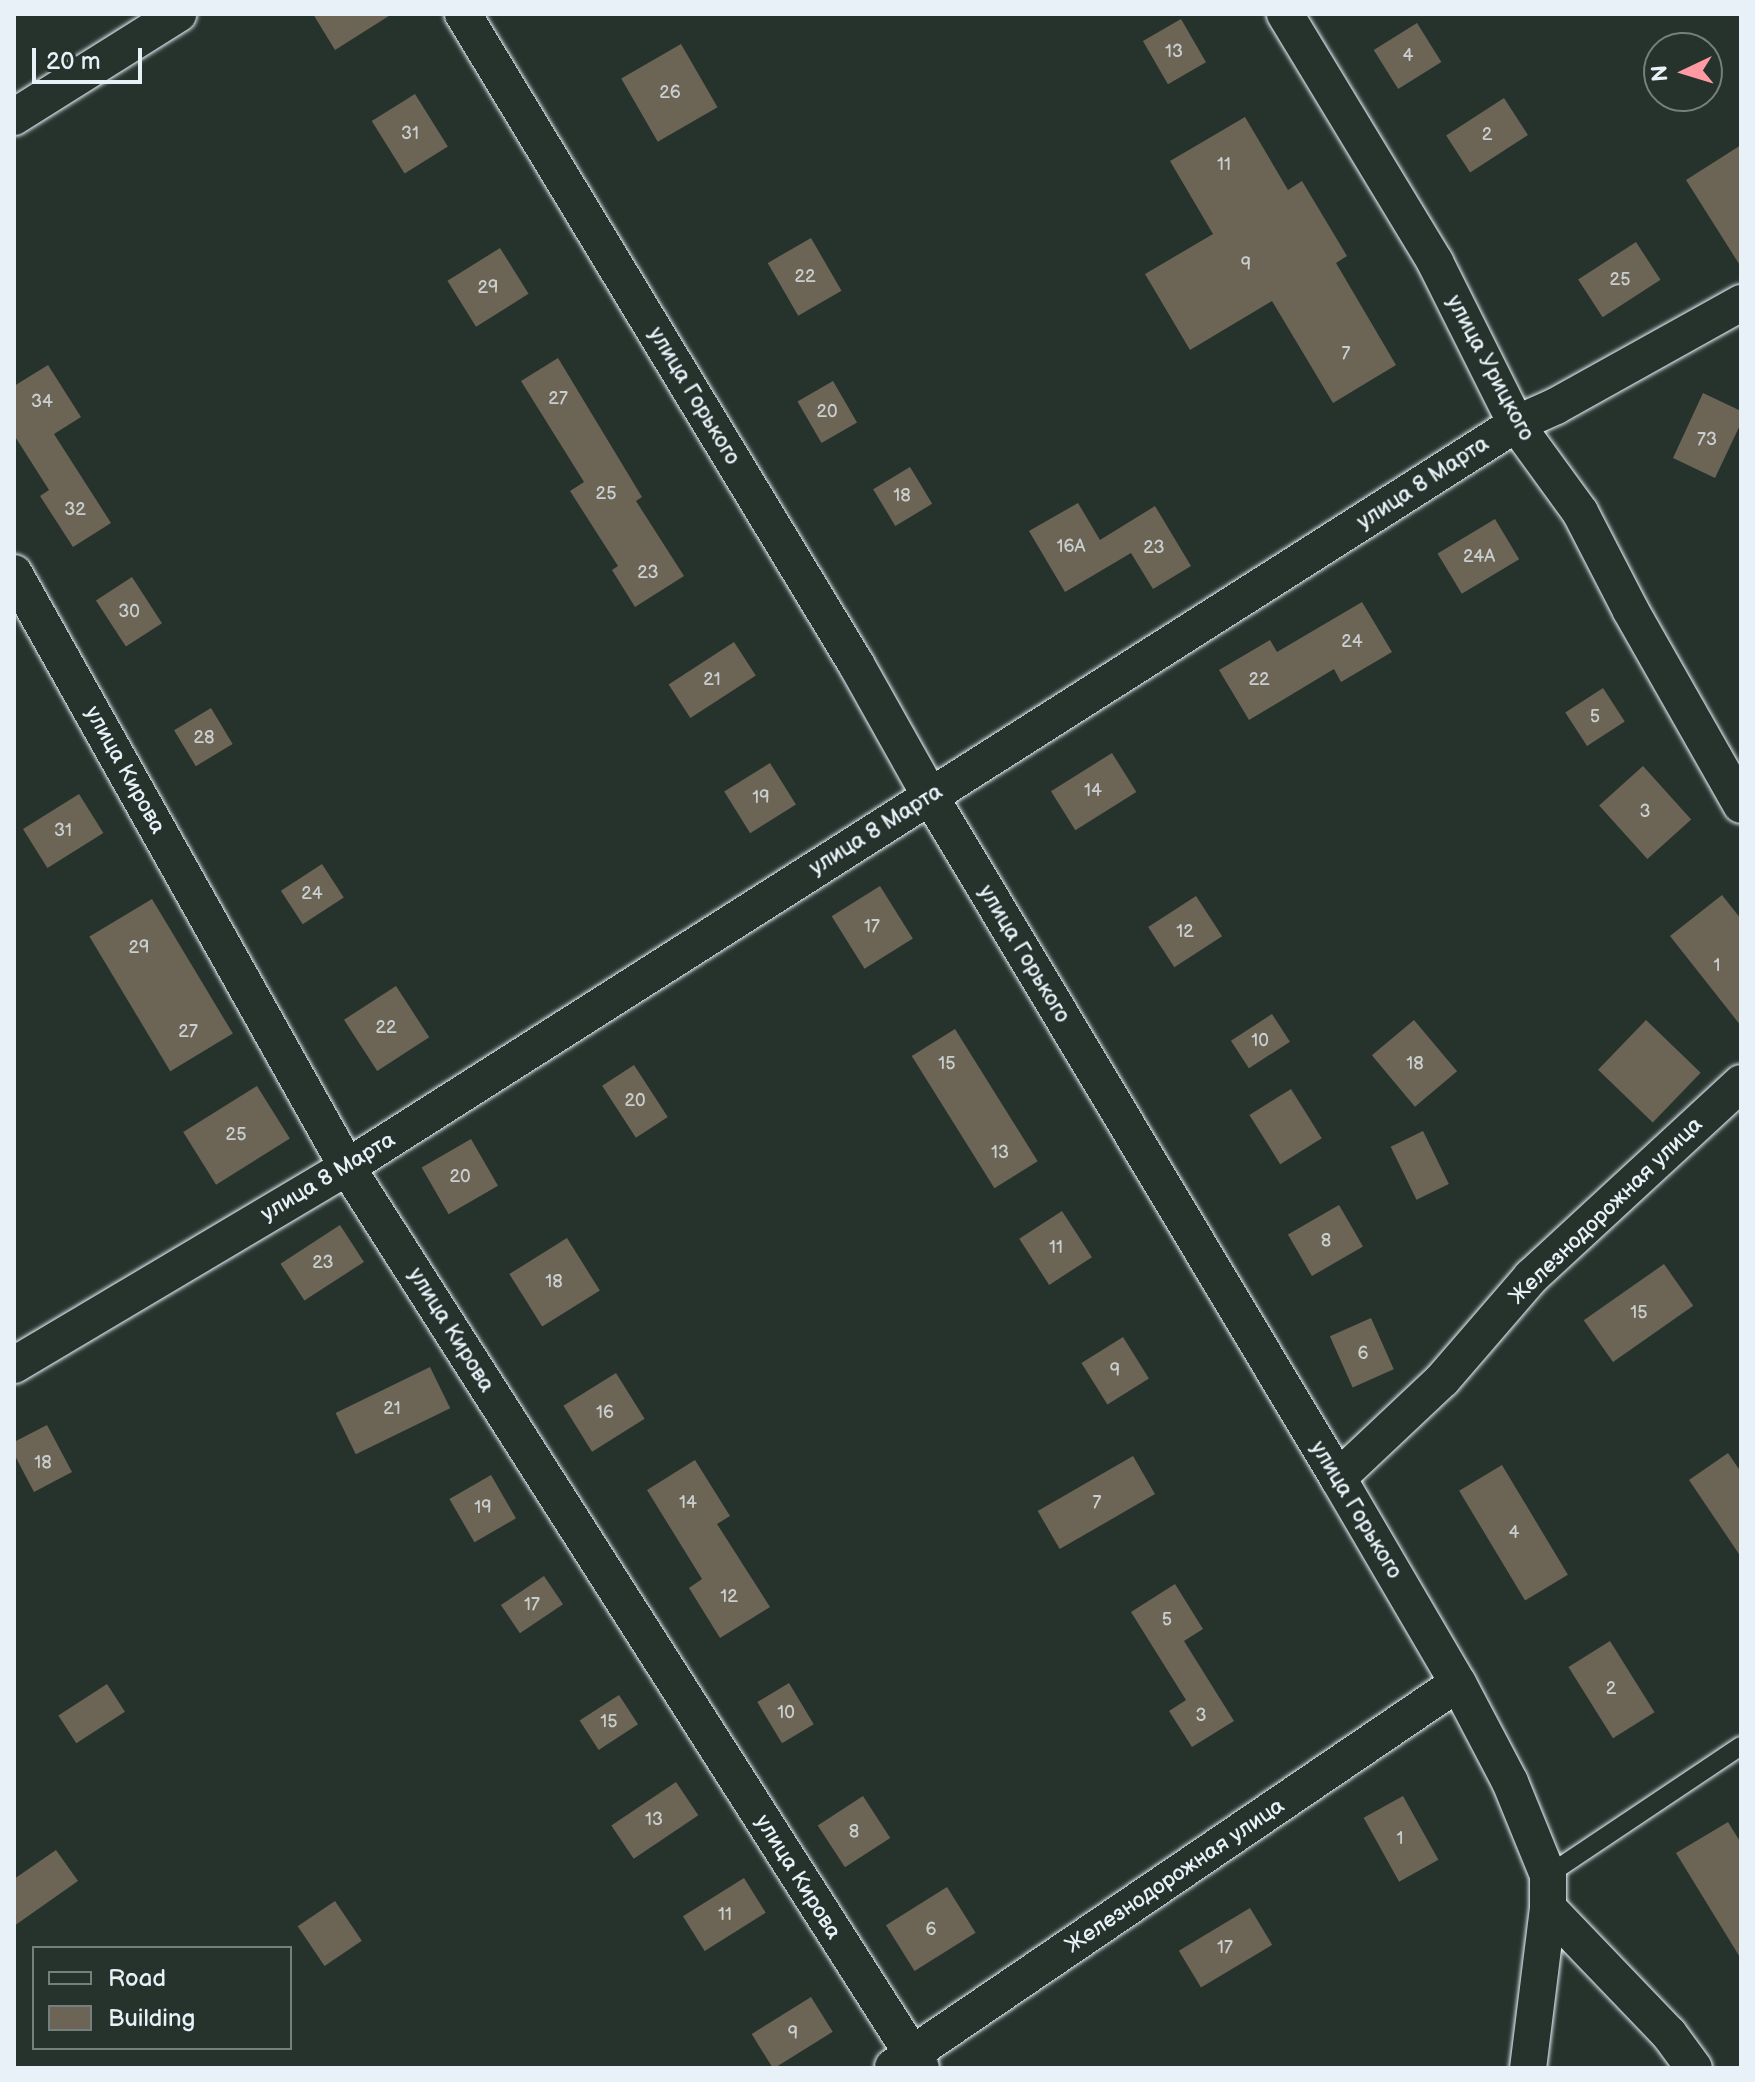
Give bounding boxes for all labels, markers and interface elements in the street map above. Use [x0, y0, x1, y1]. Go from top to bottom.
scale bar [36, 32, 146, 82]
north arrow [1643, 32, 1723, 112]
house number: 13 [1165, 41, 1183, 63]
house number: 4 [1403, 45, 1413, 67]
text: 20 m [46, 47, 101, 76]
text: N [1647, 64, 1675, 83]
house number: 26 [659, 82, 681, 104]
house number: 31 [401, 123, 419, 145]
house number: 2 [1482, 124, 1492, 146]
house number: 11 [1217, 154, 1231, 176]
house number: 9 [1241, 254, 1251, 276]
house number: 22 [794, 266, 816, 288]
house number: 25 [1610, 269, 1630, 291]
house number: 29 [477, 277, 499, 299]
street label: улица Урицкого [1441, 291, 1539, 445]
street label: улица Горького [642, 322, 746, 470]
house number: 7 [1342, 343, 1350, 365]
house number: 27 [548, 388, 568, 410]
house number: 34 [31, 391, 53, 413]
house number: 20 [816, 401, 838, 423]
house number: 73 [1697, 429, 1717, 451]
street label: улица 8 Марта [1352, 431, 1494, 535]
house number: 25 [596, 483, 616, 505]
house number: 18 [893, 485, 911, 507]
house number: 32 [64, 499, 86, 521]
house number: 16А [1057, 536, 1085, 558]
house number: 23 [1143, 537, 1165, 559]
house number: 24А [1463, 546, 1495, 568]
house number: 23 [637, 562, 659, 584]
house number: 30 [118, 601, 140, 623]
house number: 24 [1341, 631, 1363, 653]
house number: 21 [703, 669, 721, 691]
house number: 22 [1248, 669, 1270, 691]
street label: улица Кирова [79, 702, 171, 838]
house number: 5 [1590, 706, 1600, 728]
house number: 28 [193, 727, 215, 749]
street label: улица 8 Марта [805, 779, 947, 881]
house number: 14 [1084, 780, 1102, 802]
house number: 19 [752, 787, 770, 809]
house number: 3 [1639, 801, 1651, 823]
house number: 31 [54, 820, 72, 842]
street label: улица Горького [972, 880, 1076, 1028]
house number: 24 [301, 883, 323, 905]
house number: 17 [864, 916, 880, 938]
house number: 12 [1176, 921, 1194, 943]
house number: 29 [128, 937, 150, 959]
house number: 1 [1714, 955, 1720, 977]
house number: 22 [375, 1017, 397, 1039]
house number: 27 [178, 1021, 198, 1043]
house number: 10 [1251, 1030, 1269, 1052]
house number: 15 [938, 1053, 956, 1075]
house number: 18 [1406, 1053, 1424, 1075]
house number: 20 [624, 1090, 646, 1112]
street label: Железнодорожная улица [1504, 1112, 1708, 1310]
house number: 25 [226, 1124, 246, 1146]
street label: улица 8 Марта [256, 1127, 400, 1227]
house number: 13 [991, 1142, 1009, 1164]
house number: 20 [449, 1166, 471, 1188]
house number: 8 [1321, 1230, 1331, 1252]
house number: 11 [1049, 1237, 1063, 1259]
house number: 23 [312, 1252, 334, 1274]
street label: улица Кирова [402, 1263, 500, 1397]
house number: 18 [545, 1271, 563, 1293]
house number: 15 [1630, 1302, 1648, 1324]
house number: 6 [1358, 1343, 1368, 1365]
house number: 9 [1110, 1360, 1120, 1382]
house number: 21 [383, 1398, 401, 1420]
house number: 16 [596, 1402, 614, 1424]
street label: улица Горького [1304, 1436, 1408, 1584]
house number: 18 [34, 1452, 52, 1474]
house number: 14 [679, 1492, 697, 1514]
house number: 7 [1093, 1492, 1101, 1514]
house number: 19 [474, 1497, 492, 1519]
house number: 4 [1509, 1522, 1519, 1544]
house number: 12 [720, 1586, 738, 1608]
house number: 17 [524, 1594, 540, 1616]
house number: 5 [1162, 1609, 1172, 1631]
house number: 2 [1606, 1678, 1616, 1700]
house number: 10 [777, 1702, 795, 1724]
house number: 3 [1195, 1705, 1207, 1727]
house number: 15 [600, 1711, 618, 1733]
street label: Железнодорожная улица [1061, 1793, 1289, 1959]
house number: 13 [645, 1809, 663, 1831]
street label: улица Кирова [749, 1810, 847, 1944]
house number: 8 [849, 1821, 859, 1843]
house number: 1 [1397, 1828, 1403, 1850]
house number: 11 [718, 1904, 732, 1926]
house number: 6 [926, 1919, 936, 1941]
house number: 17 [1217, 1937, 1233, 1959]
legend [32, 1946, 292, 2050]
text: Road [108, 1964, 166, 1993]
text: Building [108, 2004, 195, 2033]
house number: 9 [788, 2023, 798, 2045]

